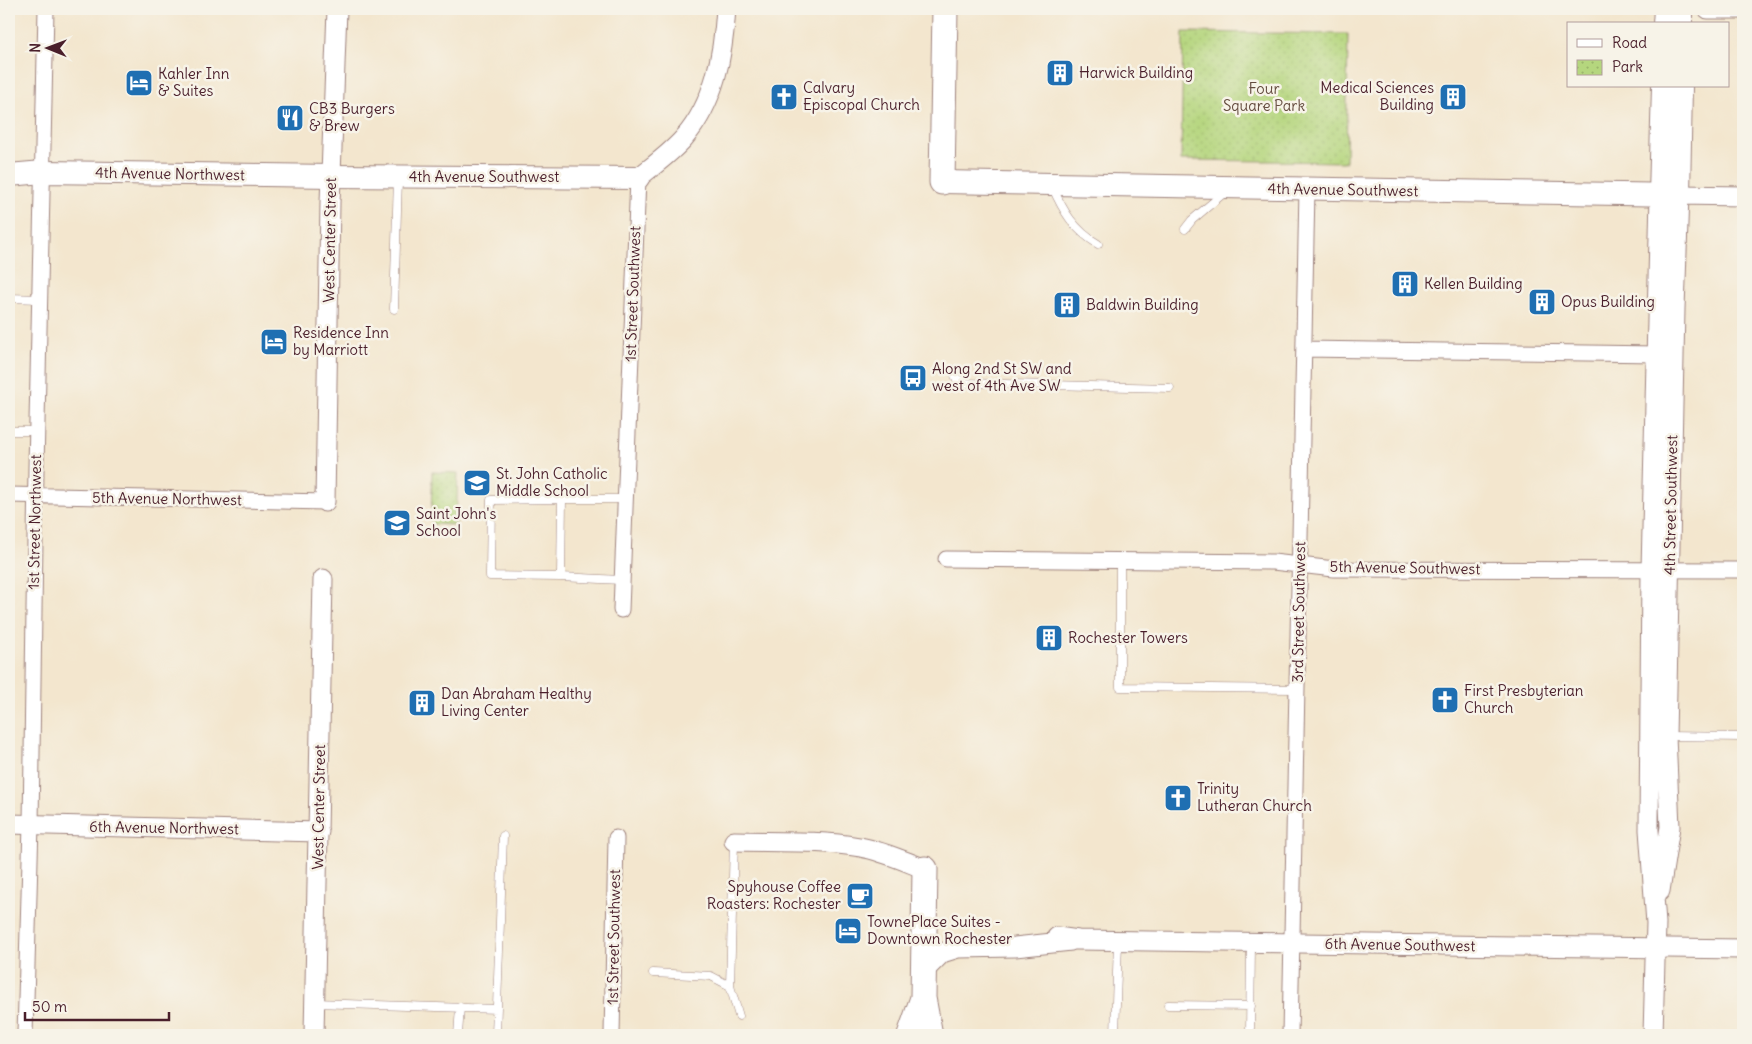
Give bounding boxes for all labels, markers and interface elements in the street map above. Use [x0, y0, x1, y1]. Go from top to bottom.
north arrow [22, 22, 72, 72]
legend [1567, 22, 1730, 88]
text: Road [1612, 33, 1647, 52]
text: N [26, 43, 44, 53]
text: Park [1612, 57, 1643, 76]
building icon: Harwick Building [1045, 58, 1075, 88]
place label: Harwick Building [1079, 63, 1193, 82]
place label: Kahler Inn & Suites [158, 64, 230, 100]
hotel icon: Kahler Inn & Suites [124, 68, 154, 98]
place label: Calvary Episcopal Church [803, 78, 920, 114]
place label: Medical Sciences Building [1320, 78, 1434, 114]
park label: Four Square Park [1223, 79, 1305, 115]
church icon: Calvary Episcopal Church [769, 82, 799, 112]
building icon: Medical Sciences Building [1438, 82, 1468, 112]
place label: CB3 Burgers & Brew [309, 99, 395, 135]
restaurant icon: CB3 Burgers & Brew [275, 103, 305, 133]
street label: 4th Avenue Northwest [95, 163, 245, 184]
street label: 4th Avenue Southwest [409, 167, 559, 186]
street label: West Center Street [319, 177, 340, 303]
street label: 4th Avenue Southwest [1268, 179, 1419, 200]
street label: 1st Street Southwest [621, 226, 644, 362]
building icon: Kellen Building [1390, 269, 1420, 299]
place label: Kellen Building [1424, 274, 1523, 293]
building icon: Opus Building [1527, 287, 1557, 317]
building icon: Baldwin Building [1052, 290, 1082, 320]
place label: Opus Building [1561, 292, 1655, 311]
place label: Baldwin Building [1086, 295, 1199, 314]
place label: Residence Inn by Marriott [293, 323, 389, 359]
hotel icon: Residence Inn by Marriott [259, 327, 289, 357]
place label: Along 2nd St SW and west of 4th Ave SW [932, 359, 1072, 395]
bus stop icon: Along 2nd St SW and west of 4th Ave SW [898, 363, 928, 393]
street label: 4th Street Southwest [1660, 435, 1681, 575]
street label: 1st Street Northwest [24, 454, 45, 590]
place label: St. John Catholic Middle School [496, 464, 608, 500]
school or university icon: St. John Catholic Middle School [462, 468, 492, 498]
street label: 5th Avenue Northwest [92, 488, 242, 509]
place label: Saint John's School [416, 504, 496, 540]
school or university icon: Saint John's School [382, 508, 412, 538]
street label: 3rd Street Southwest [1288, 541, 1309, 683]
street label: 5th Avenue Southwest [1330, 557, 1480, 578]
building icon: Rochester Towers [1034, 623, 1064, 653]
place label: Rochester Towers [1068, 628, 1188, 647]
place label: First Presbyterian Church [1464, 681, 1584, 717]
place label: Dan Abraham Healthy Living Center [441, 684, 592, 720]
church icon: First Presbyterian Church [1430, 685, 1460, 715]
building icon: Dan Abraham Healthy Living Center [407, 688, 437, 718]
street label: West Center Street [308, 744, 329, 870]
place label: Trinity Lutheran Church [1197, 779, 1312, 815]
church icon: Trinity Lutheran Church [1163, 783, 1193, 813]
street label: 6th Avenue Northwest [89, 817, 239, 838]
street label: 1st Street Southwest [603, 869, 624, 1005]
place label: Spyhouse Coffee Roasters: Rochester [707, 877, 841, 913]
cafe icon: Spyhouse Coffee Roasters: Rochester [845, 881, 875, 911]
place label: TownePlace Suites - Downtown Rochester [867, 912, 1012, 948]
hotel icon: TownePlace Suites - Downtown Rochester [833, 916, 863, 946]
street label: 6th Avenue Southwest [1325, 934, 1476, 955]
scale bar [25, 989, 169, 1021]
text: 50 m [32, 997, 67, 1016]

